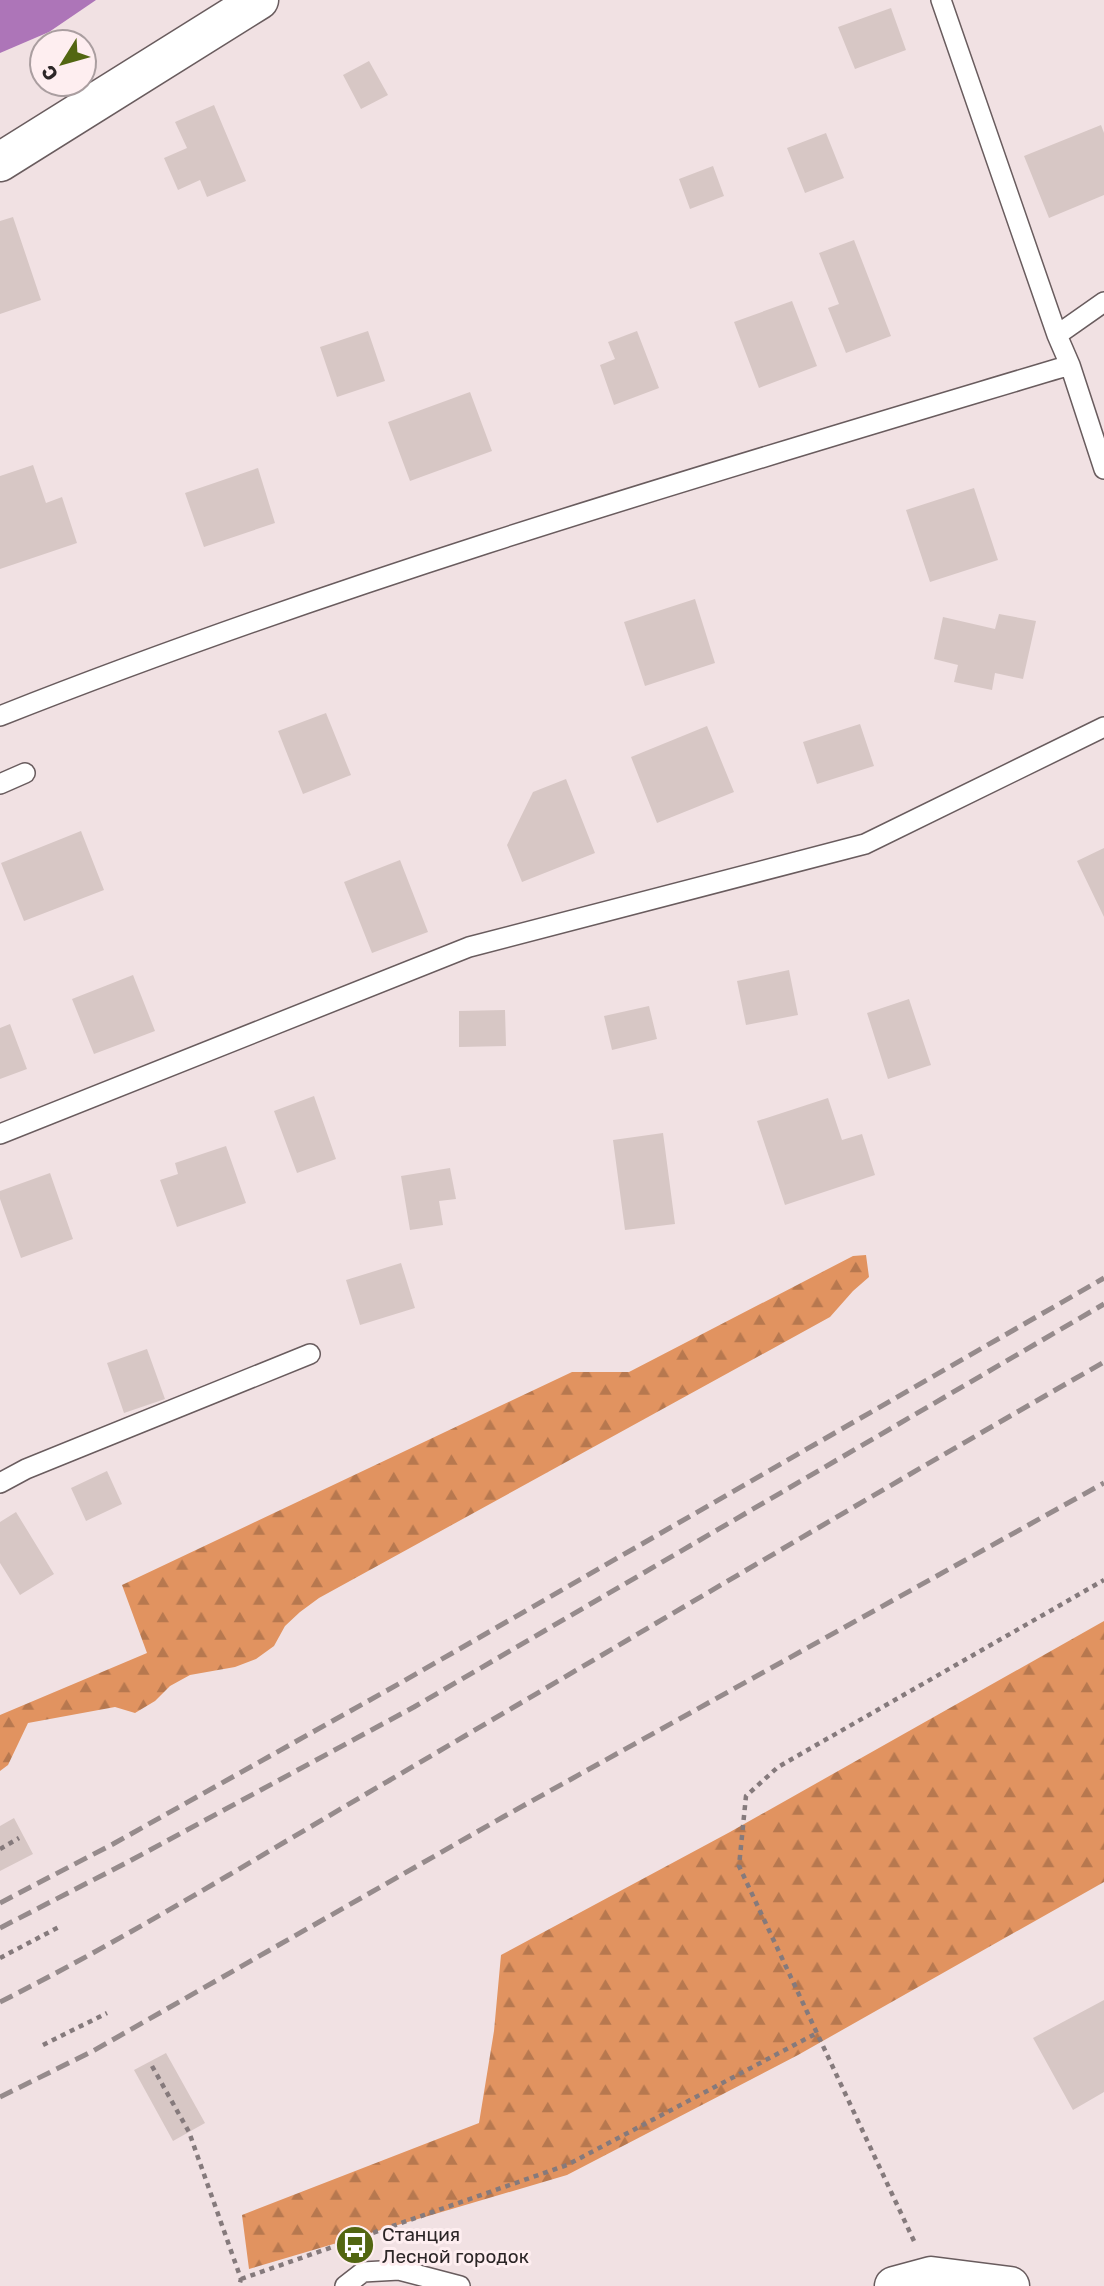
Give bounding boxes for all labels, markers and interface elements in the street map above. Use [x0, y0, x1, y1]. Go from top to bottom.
north arrow [28, 28, 98, 98]
text: С [37, 61, 63, 85]
place label: Станция Лесной городок [382, 2223, 529, 2268]
bus stop icon: Станция Лесной городок [334, 2224, 376, 2266]

